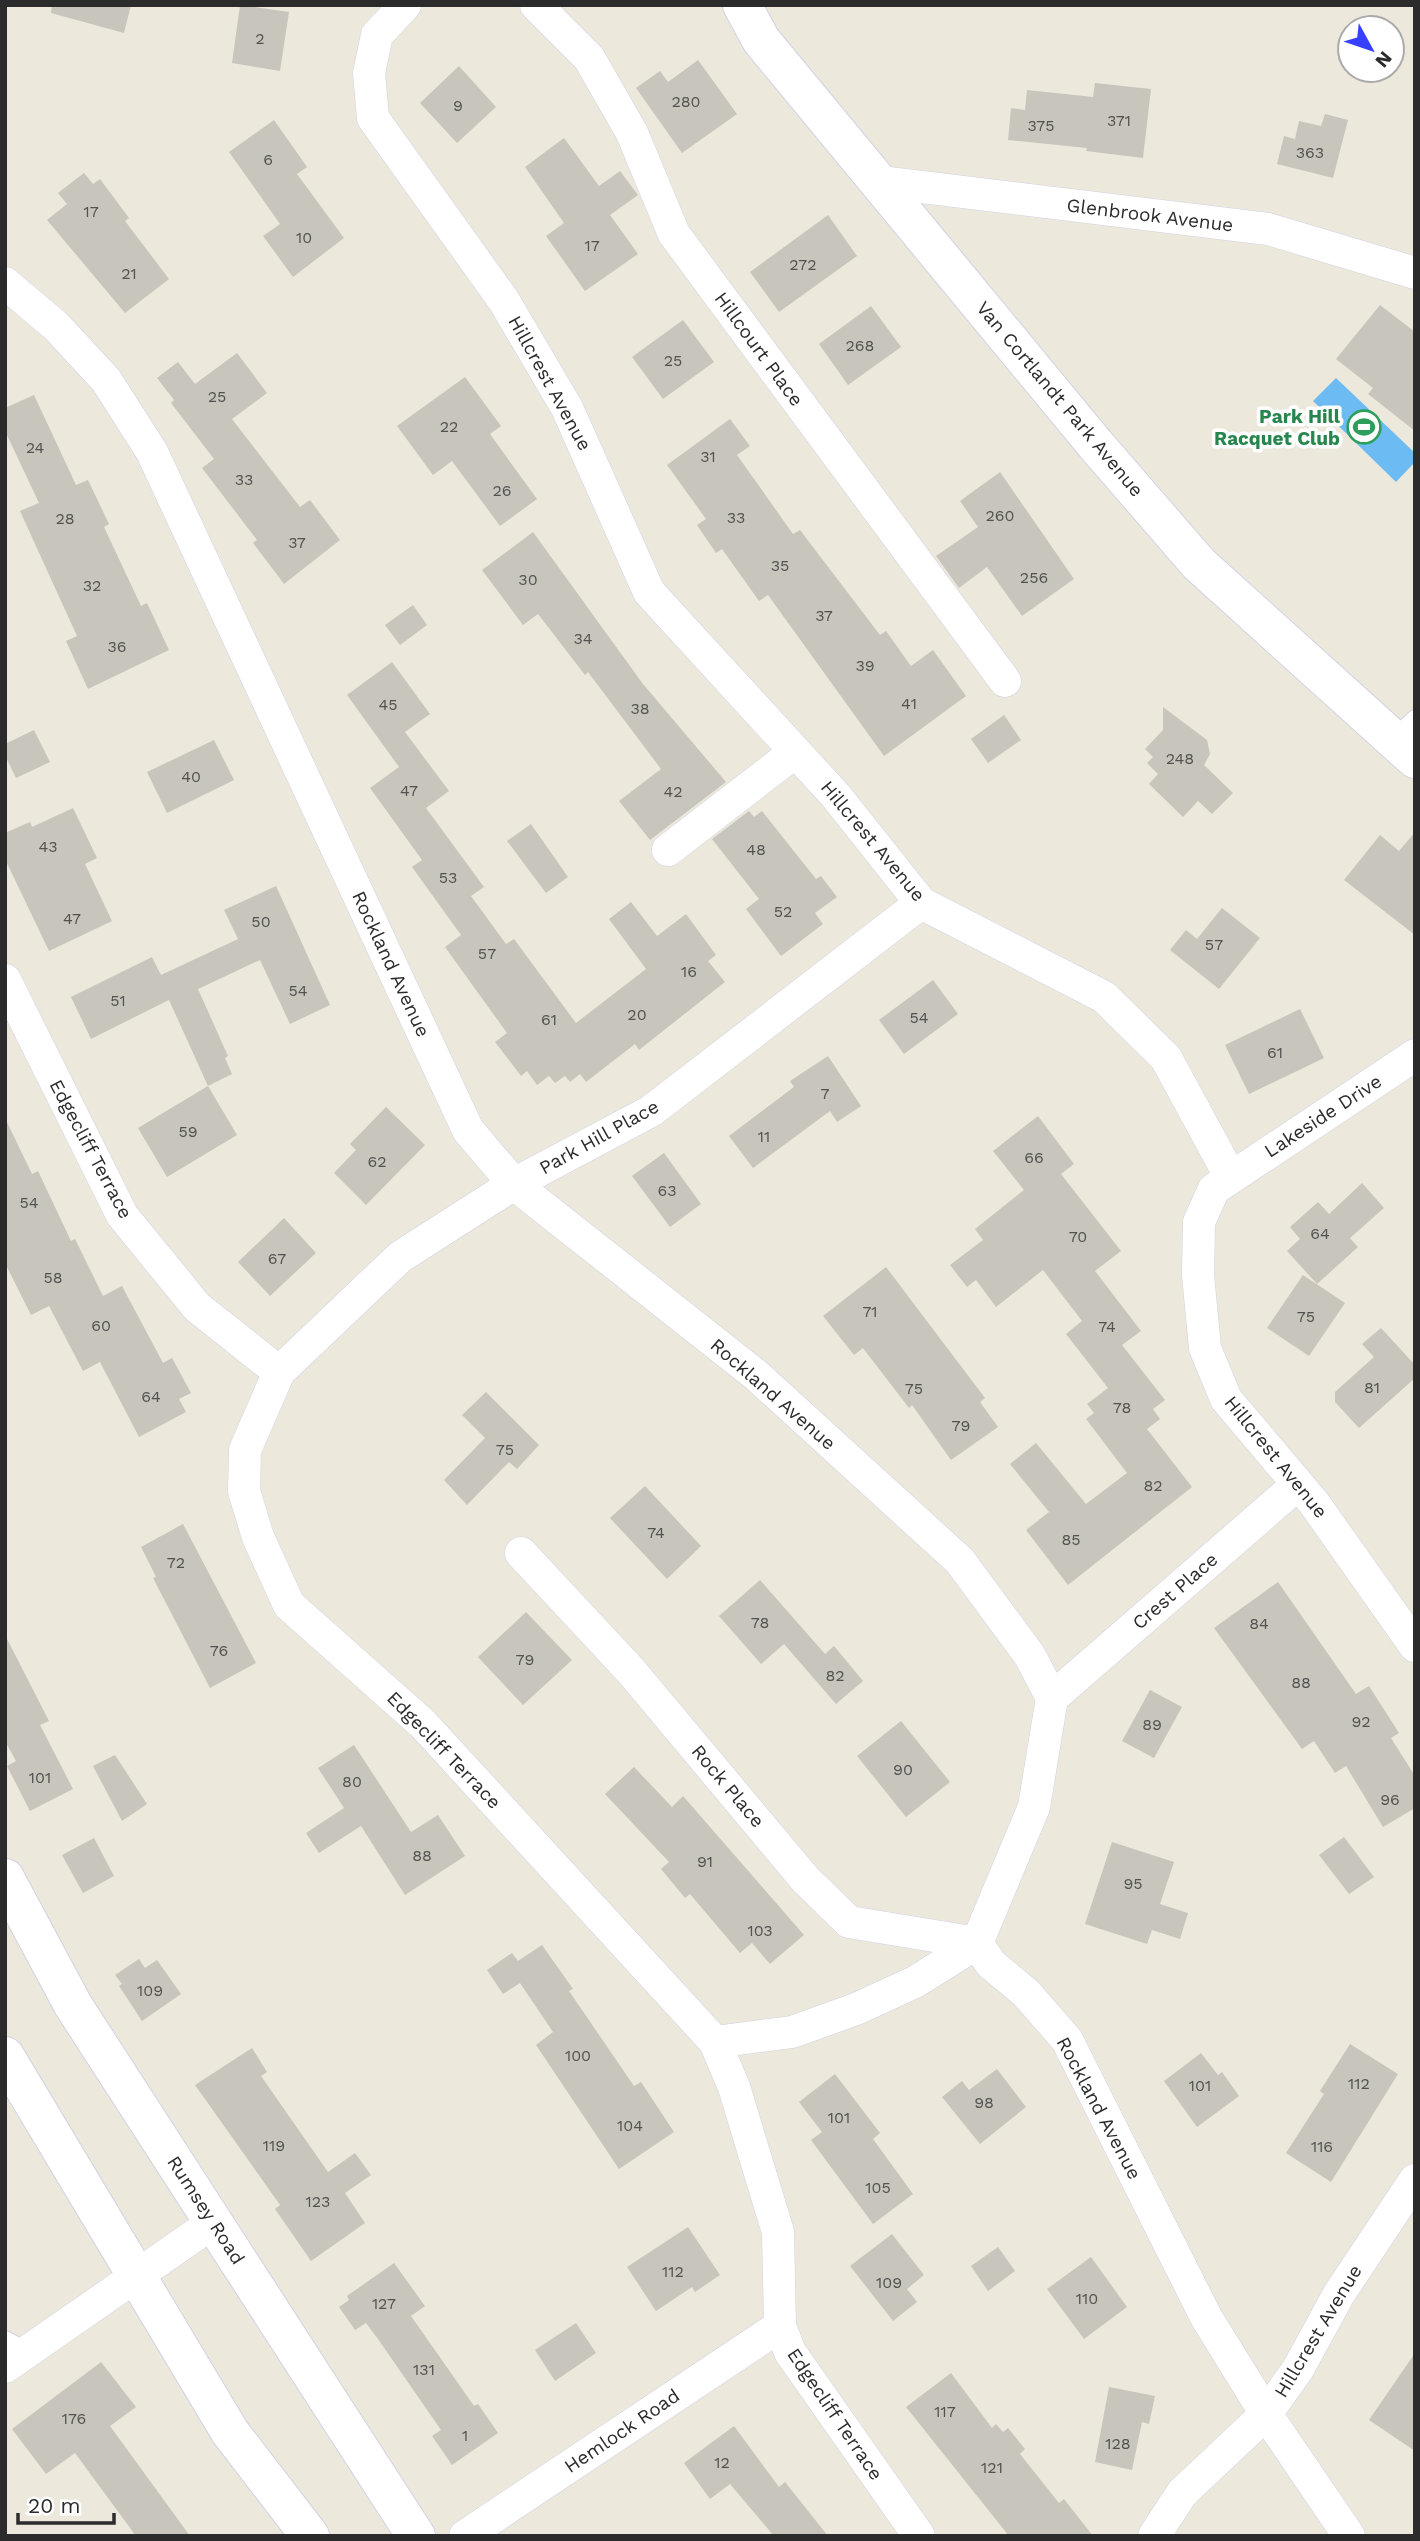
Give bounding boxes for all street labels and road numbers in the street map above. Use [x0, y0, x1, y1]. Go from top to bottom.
street label: Glenbrook Avenue [1065, 193, 1235, 237]
street label: Hillcourt Place [710, 287, 808, 411]
street label: Van Cortlandt Park Avenue [972, 297, 1148, 501]
street label: Hillcrest Avenue [503, 312, 597, 454]
street label: Hillcrest Avenue [816, 776, 930, 906]
street label: Rockland Avenue [347, 887, 435, 1041]
street label: Lakeside Drive [1260, 1070, 1386, 1162]
street label: Edgecliff Terrace [45, 1075, 137, 1223]
street label: Park Hill Place [535, 1095, 663, 1179]
street label: Rockland Avenue [706, 1333, 840, 1455]
street label: Hillcrest Avenue [1220, 1391, 1332, 1523]
street label: Crest Place [1128, 1548, 1222, 1634]
street label: Edgecliff Terrace [382, 1686, 506, 1814]
street label: Rock Place [687, 1740, 769, 1832]
street label: Rockland Avenue [1052, 2033, 1146, 2183]
street label: Rumsey Road [162, 2151, 250, 2269]
street label: Hillcrest Avenue [1269, 2261, 1367, 2401]
street label: Edgecliff Terrace [782, 2344, 888, 2484]
street label: Hemlock Road [560, 2384, 684, 2478]

